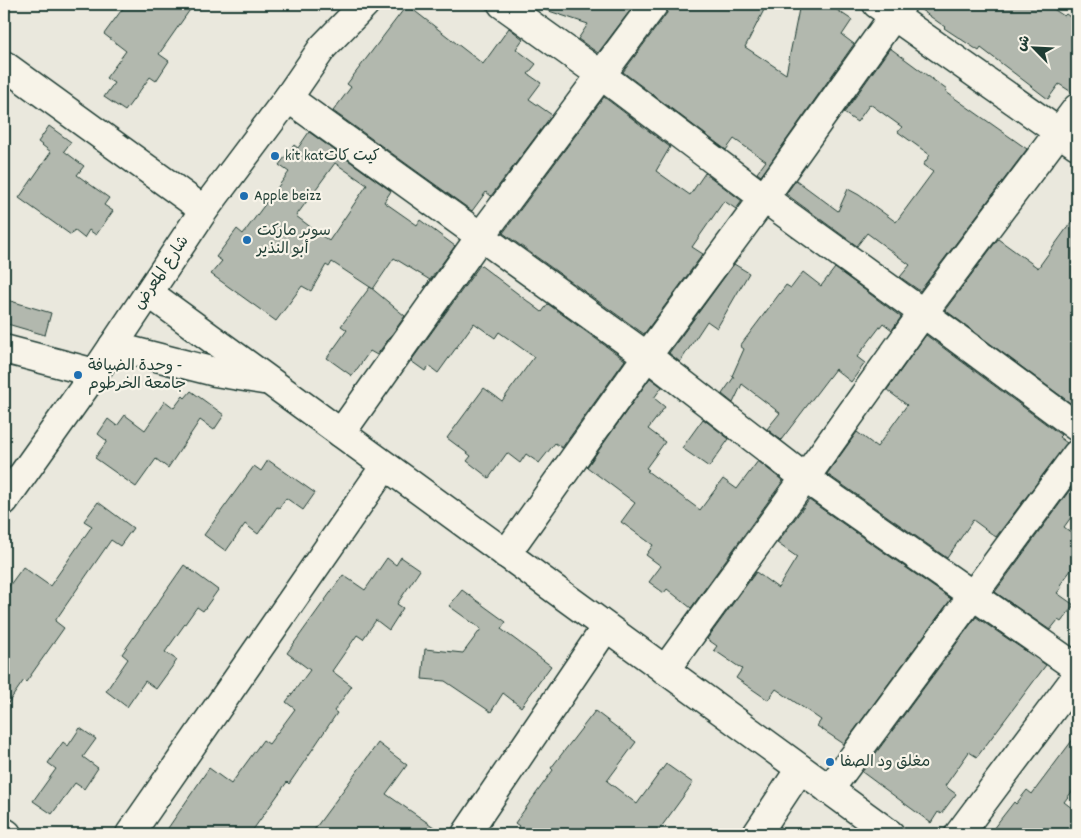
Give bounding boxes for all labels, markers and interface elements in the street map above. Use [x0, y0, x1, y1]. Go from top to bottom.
north arrow [1008, 22, 1058, 72]
text: ش [1012, 32, 1036, 55]
place label: kit katكيت كات [285, 145, 380, 168]
marker: kit katكيت كات [269, 150, 281, 162]
place label: Apple beizz [254, 185, 321, 208]
marker: Apple beizz [238, 190, 250, 202]
place label: سوبر ماركت أبو النذير [255, 220, 331, 261]
street label: شارع المعرض [129, 231, 195, 315]
marker: سوبر ماركت أبو النذير [241, 234, 253, 246]
place label: وحدة الضيافة - جامعة الخرطوم [88, 355, 186, 396]
marker: وحدة الضيافة - جامعة الخرطوم [72, 369, 84, 381]
place label: مغلق ود الصفا [840, 751, 930, 774]
marker: مغلق ود الصفا [824, 756, 836, 768]

